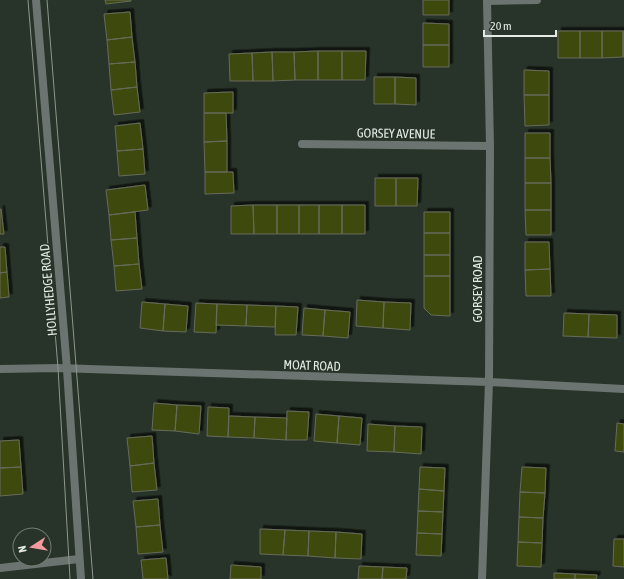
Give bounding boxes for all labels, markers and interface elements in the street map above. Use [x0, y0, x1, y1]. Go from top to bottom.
scale bar [484, 12, 556, 38]
text: 20 m [490, 19, 512, 33]
street label: GORSEY AVENUE [357, 125, 436, 142]
street label: HOLLYHEDGE ROAD [37, 243, 60, 337]
street label: GORSEY ROAD [470, 255, 485, 323]
street label: MOAT ROAD [283, 357, 341, 374]
north arrow [12, 527, 52, 567]
text: N [16, 545, 29, 554]

